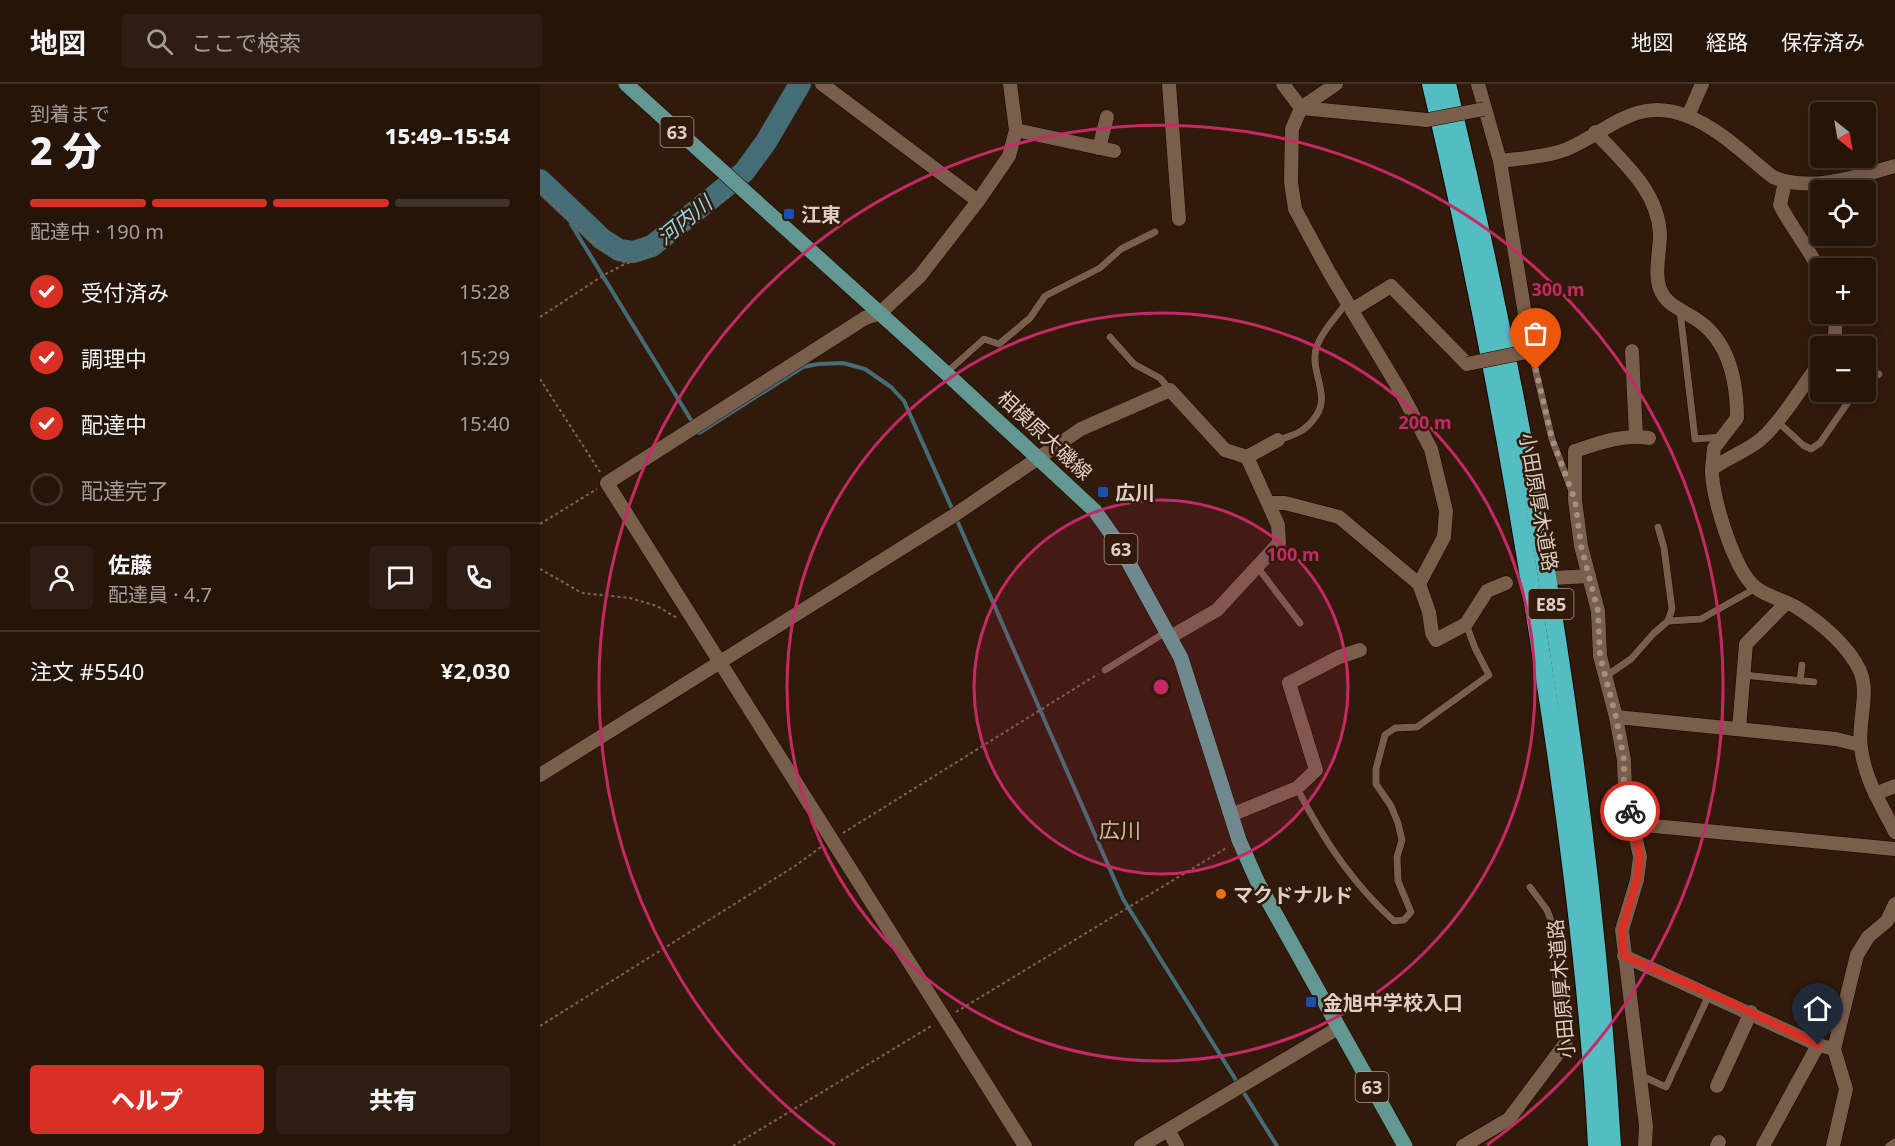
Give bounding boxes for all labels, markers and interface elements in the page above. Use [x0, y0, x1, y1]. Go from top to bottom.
search box [122, 14, 542, 68]
text: 地図 [30, 23, 86, 61]
icon: search [143, 25, 176, 58]
text: ここで検索 [191, 27, 301, 57]
text: 地図 [1631, 28, 1673, 56]
text: 経路 [1706, 28, 1748, 56]
text: 保存済み [1781, 28, 1865, 56]
text: 到着まで [30, 100, 110, 127]
north arrow [1810, 102, 1876, 168]
map controls [1810, 102, 1876, 402]
road number: 63 [660, 117, 694, 147]
text: 15:49–15:54 [385, 120, 510, 150]
text: 2 分 [30, 123, 102, 176]
button: locate [1810, 180, 1876, 246]
water label: 河内川 [651, 188, 719, 251]
place label: 江東 [801, 201, 841, 228]
marker: 江東 [782, 207, 796, 221]
text: 配達中 · 190 m [30, 218, 164, 245]
button: + [1810, 258, 1876, 324]
icon: check [30, 275, 63, 308]
text: 受付済み [81, 277, 169, 307]
text: 300 m [1531, 277, 1585, 301]
text: 15:28 [459, 278, 510, 305]
pin [1510, 308, 1561, 370]
icon: bag [1519, 317, 1552, 350]
button: − [1810, 336, 1876, 402]
icon: check [30, 341, 63, 374]
text: 調理中 [81, 343, 147, 373]
text: 15:29 [459, 344, 510, 371]
street label: 相模原大磯線 [992, 384, 1098, 486]
icon: check [30, 407, 63, 440]
text: 配達中 [81, 409, 147, 439]
text: 15:40 [459, 410, 510, 437]
text: 200 m [1398, 410, 1452, 434]
street label: 小田原厚木道路 [1514, 431, 1564, 573]
text: 配達完了 [81, 475, 169, 505]
place label: 広川 [1115, 479, 1155, 506]
marker: 広川 [1096, 485, 1110, 499]
road number: 63 [1104, 534, 1138, 564]
text: 100 m [1266, 542, 1320, 566]
button: person [30, 546, 93, 609]
button: chat [369, 546, 432, 609]
button: phone [447, 546, 510, 609]
text: 佐藤 [108, 549, 152, 579]
text: 配達員 · 4.7 [108, 581, 212, 608]
road number: E85 [1528, 589, 1574, 619]
text: ¥2,030 [441, 655, 510, 685]
text: 注文 #5540 [30, 656, 144, 686]
centre of rings [1151, 677, 1171, 697]
courier [1600, 781, 1660, 841]
icon: bike [1614, 795, 1647, 828]
district label: 広川 [1099, 816, 1141, 844]
place label: マクドナルド [1233, 881, 1353, 908]
marker: マクドナルド [1214, 887, 1228, 901]
street label: 小田原厚木道路 [1541, 918, 1581, 1060]
pin [1792, 983, 1843, 1045]
place label: 金旭中学校入口 [1323, 989, 1463, 1016]
icon: home [1801, 992, 1834, 1025]
marker: 金旭中学校入口 [1304, 995, 1318, 1009]
button: ヘルプ [30, 1065, 264, 1134]
button: 共有 [276, 1065, 510, 1134]
road number: 63 [1356, 1072, 1388, 1102]

